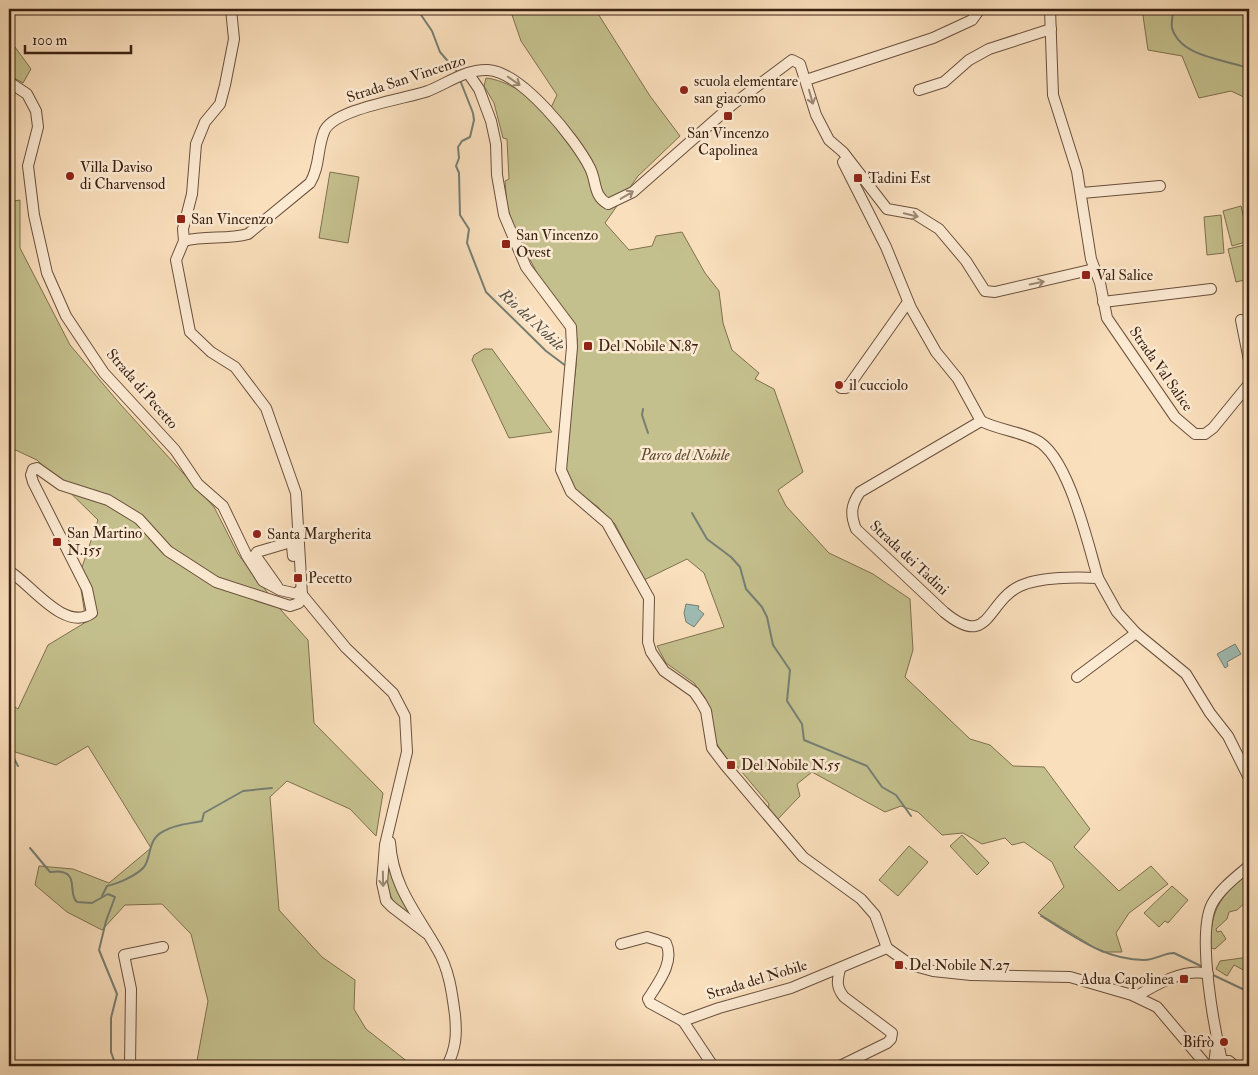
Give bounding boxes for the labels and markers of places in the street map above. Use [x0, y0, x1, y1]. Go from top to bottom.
place label: scuola elementare san giacomo [694, 72, 798, 108]
marker: scuola elementare san giacomo [678, 84, 690, 96]
marker: San Vincenzo Capolinea [722, 110, 734, 122]
place label: San Vincenzo Capolinea [687, 124, 769, 161]
place label: Villa Daviso di Charvensod [80, 158, 166, 194]
place label: Tadini Est [868, 169, 931, 188]
marker: Villa Daviso di Charvensod [64, 170, 76, 182]
marker: Tadini Est [852, 172, 864, 184]
place label: San Vincenzo [191, 210, 273, 229]
marker: San Vincenzo [175, 213, 187, 225]
place label: San Vincenzo Ovest [516, 226, 598, 262]
marker: San Vincenzo Ovest [500, 238, 512, 250]
place label: Val Salice [1096, 266, 1153, 285]
marker: Val Salice [1080, 269, 1092, 281]
place label: Del Nobile N.87 [598, 337, 698, 356]
marker: Del Nobile N.87 [582, 340, 594, 352]
place label: il cucciolo [849, 376, 908, 395]
marker: il cucciolo [833, 379, 845, 391]
place label: San Martino N.155 [67, 524, 142, 560]
place label: Santa Margherita [267, 525, 372, 544]
marker: Santa Margherita [251, 528, 263, 540]
marker: San Martino N.155 [51, 536, 63, 548]
place label: Pecetto [308, 569, 352, 588]
marker: Pecetto [292, 572, 304, 584]
place label: Del Nobile N.55 [741, 756, 841, 775]
marker: Del Nobile N.55 [725, 759, 737, 771]
place label: Del Nobile N.27 [909, 956, 1010, 975]
marker: Del Nobile N.27 [893, 959, 905, 971]
place label: Adua Capolinea [1079, 970, 1175, 990]
marker: Adua Capolinea [1178, 973, 1190, 985]
place label: Bifrò [1183, 1033, 1214, 1052]
marker: Bifrò [1218, 1036, 1230, 1048]

